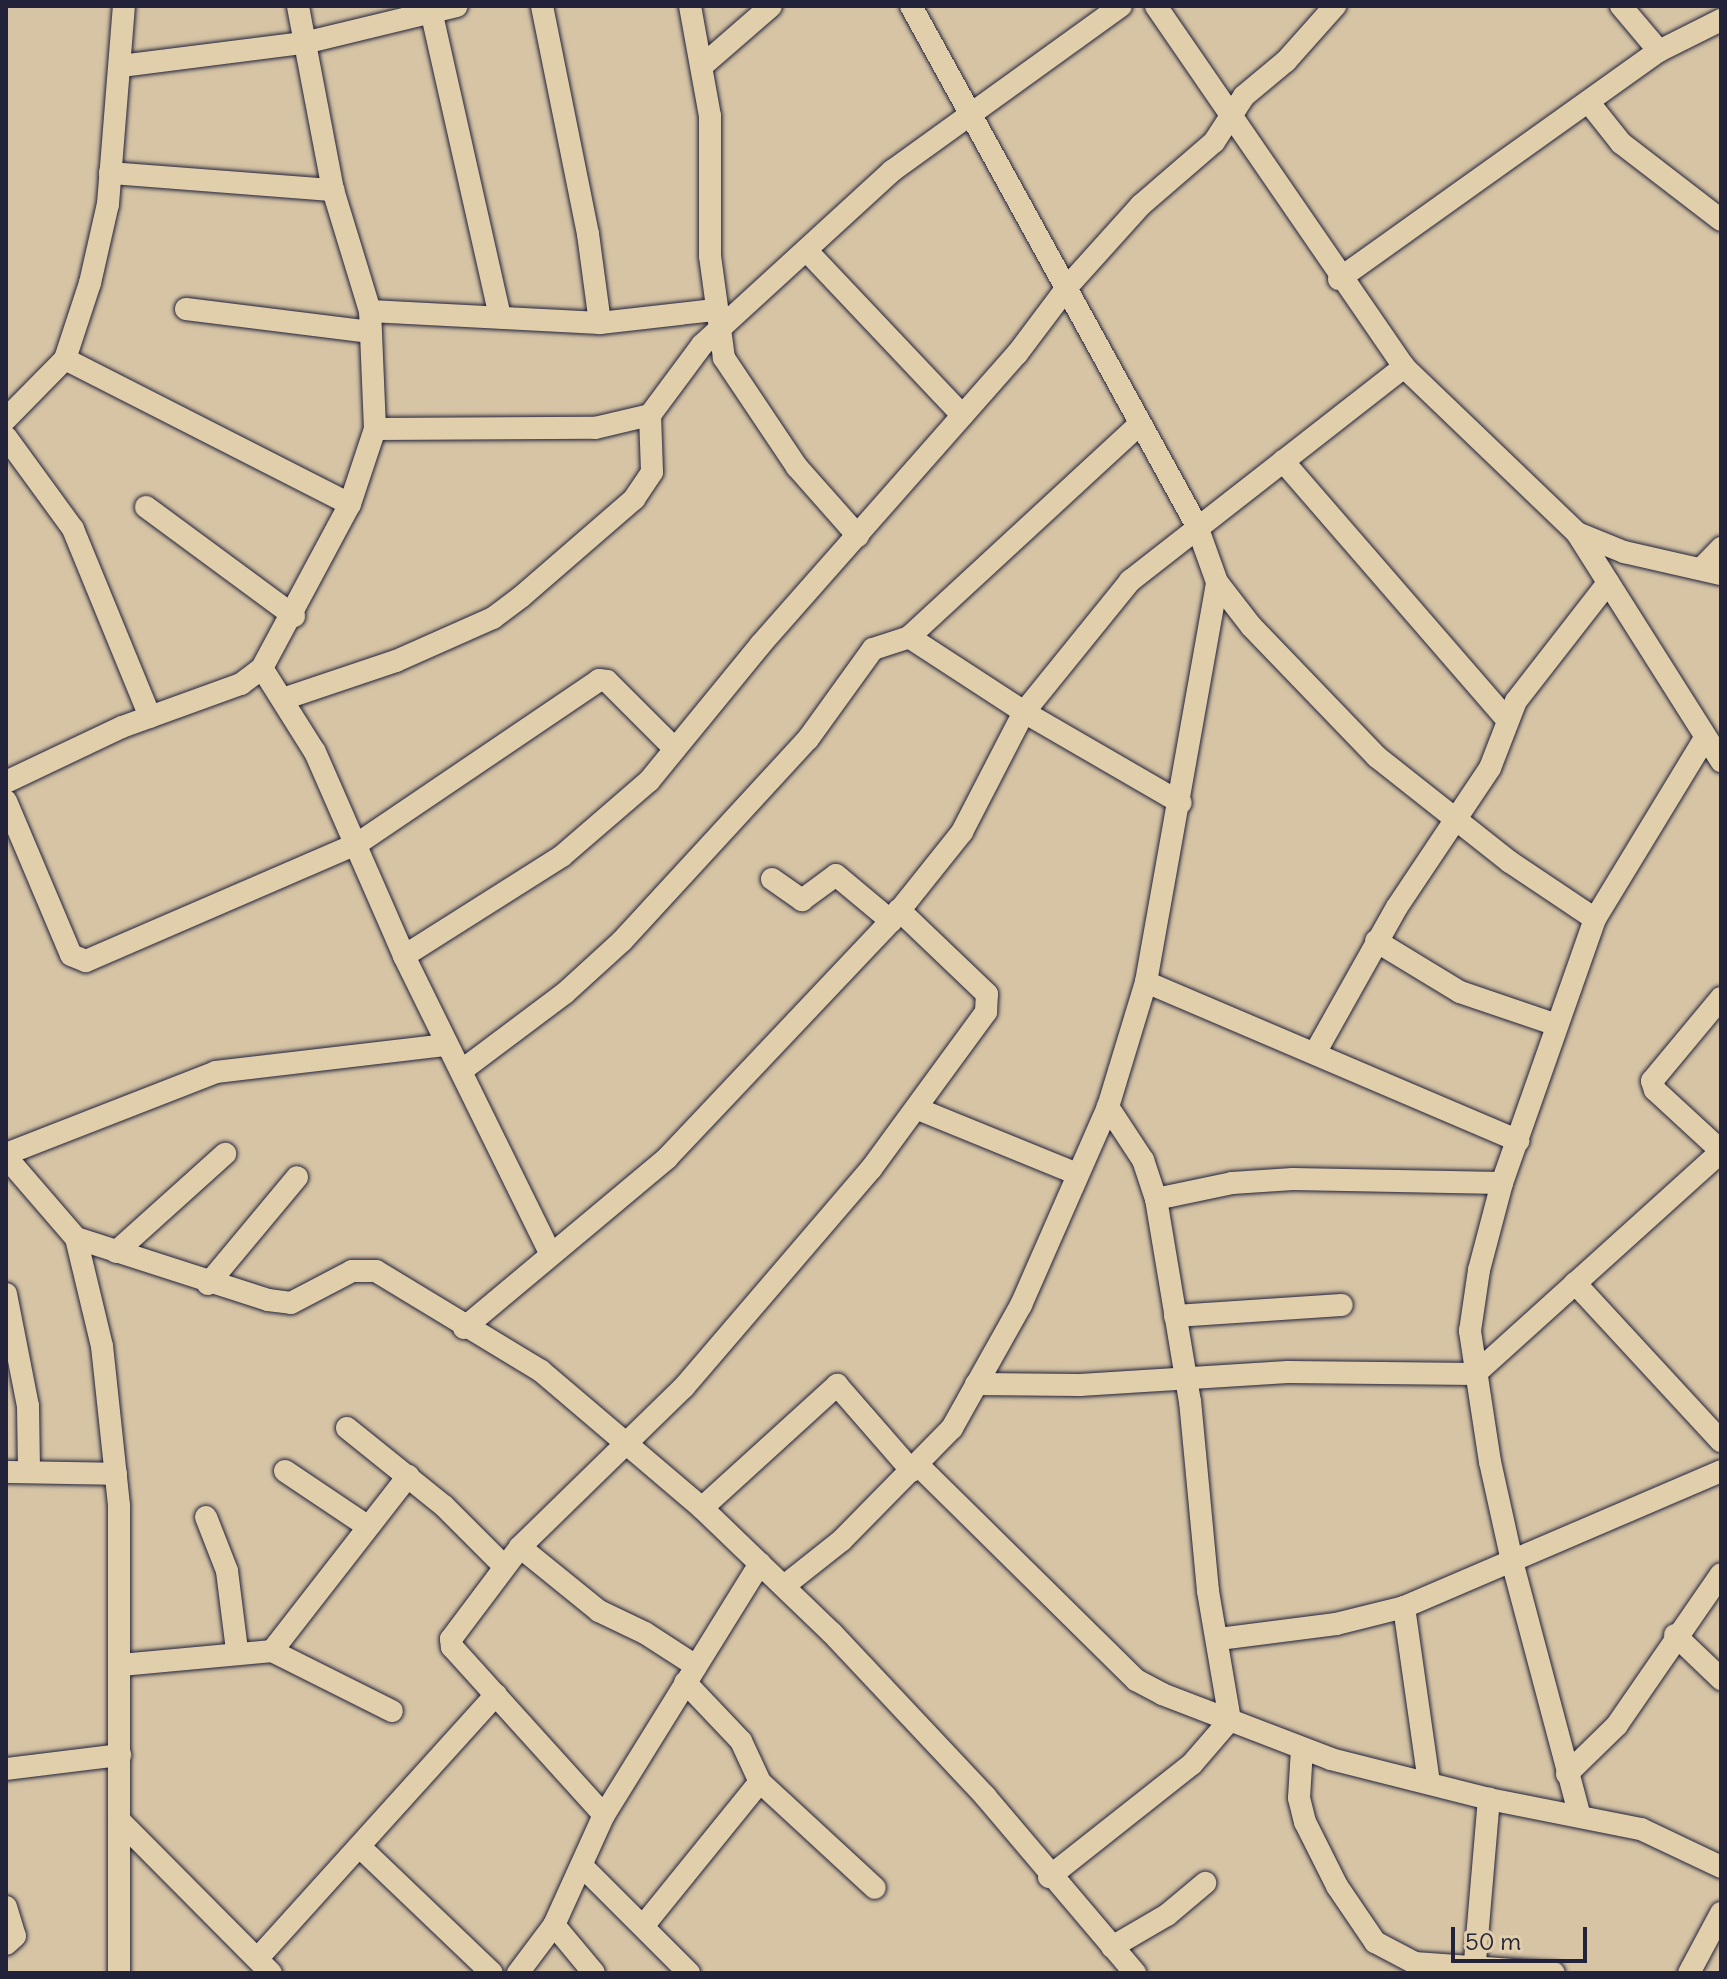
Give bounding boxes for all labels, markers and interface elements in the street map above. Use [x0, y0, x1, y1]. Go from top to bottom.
scale bar [1455, 1911, 1591, 1961]
text: 50 m [1465, 1926, 1521, 1956]

